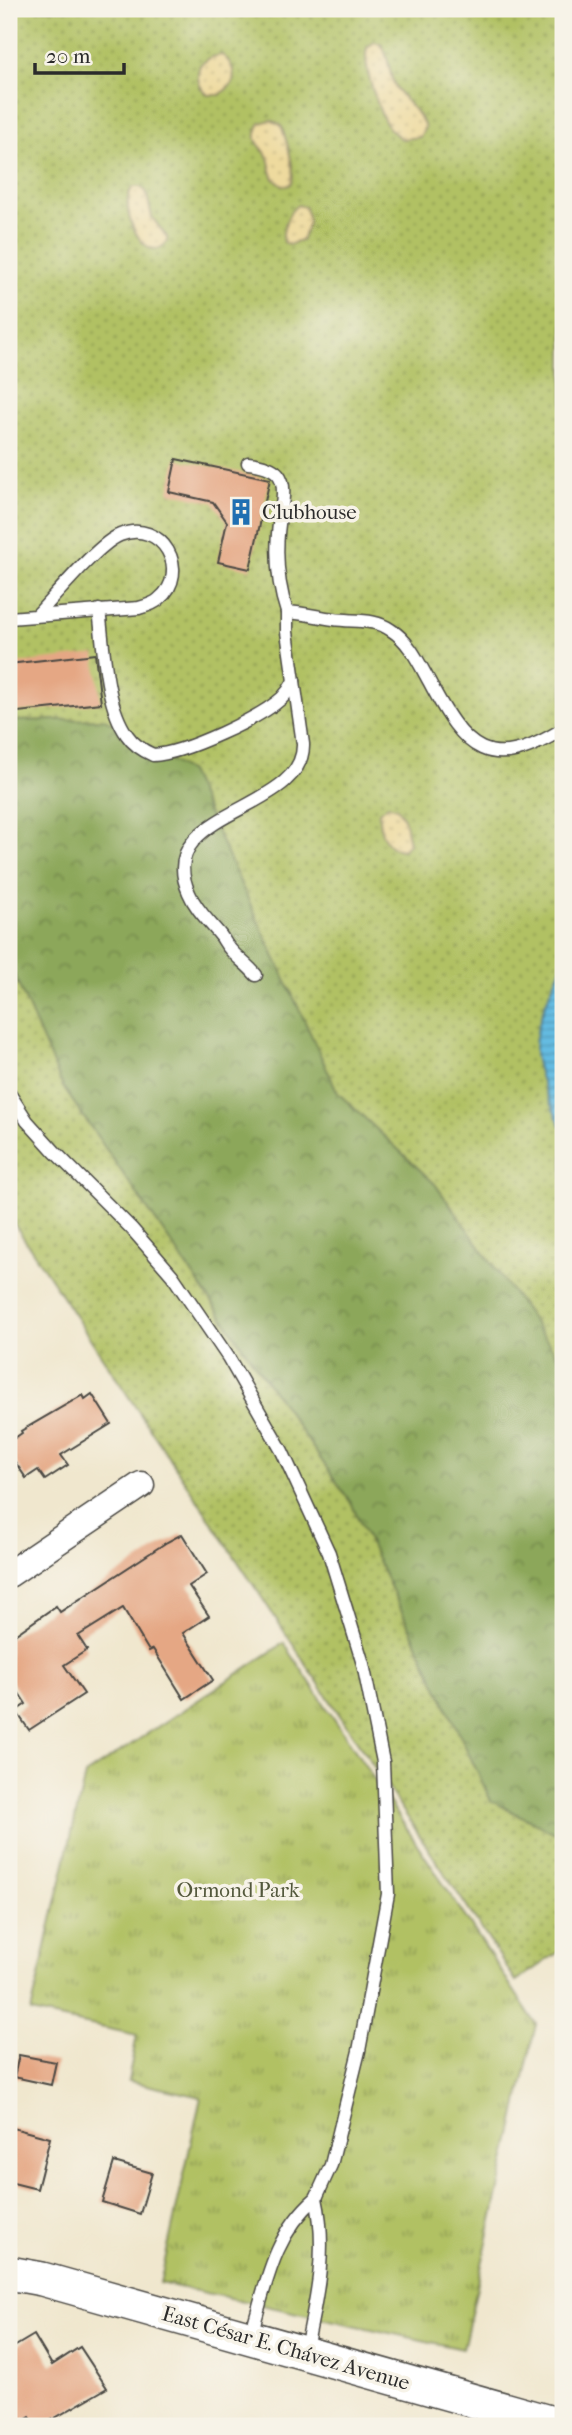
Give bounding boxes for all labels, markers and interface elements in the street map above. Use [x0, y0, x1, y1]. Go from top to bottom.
scale bar [35, 32, 124, 76]
text: 20 m [46, 44, 91, 68]
building icon: Clubhouse [226, 497, 256, 527]
place label: Clubhouse [262, 500, 357, 524]
park label: Ormond Park [176, 1878, 300, 1902]
street label: East César E. Chávez Avenue [159, 2301, 413, 2395]

